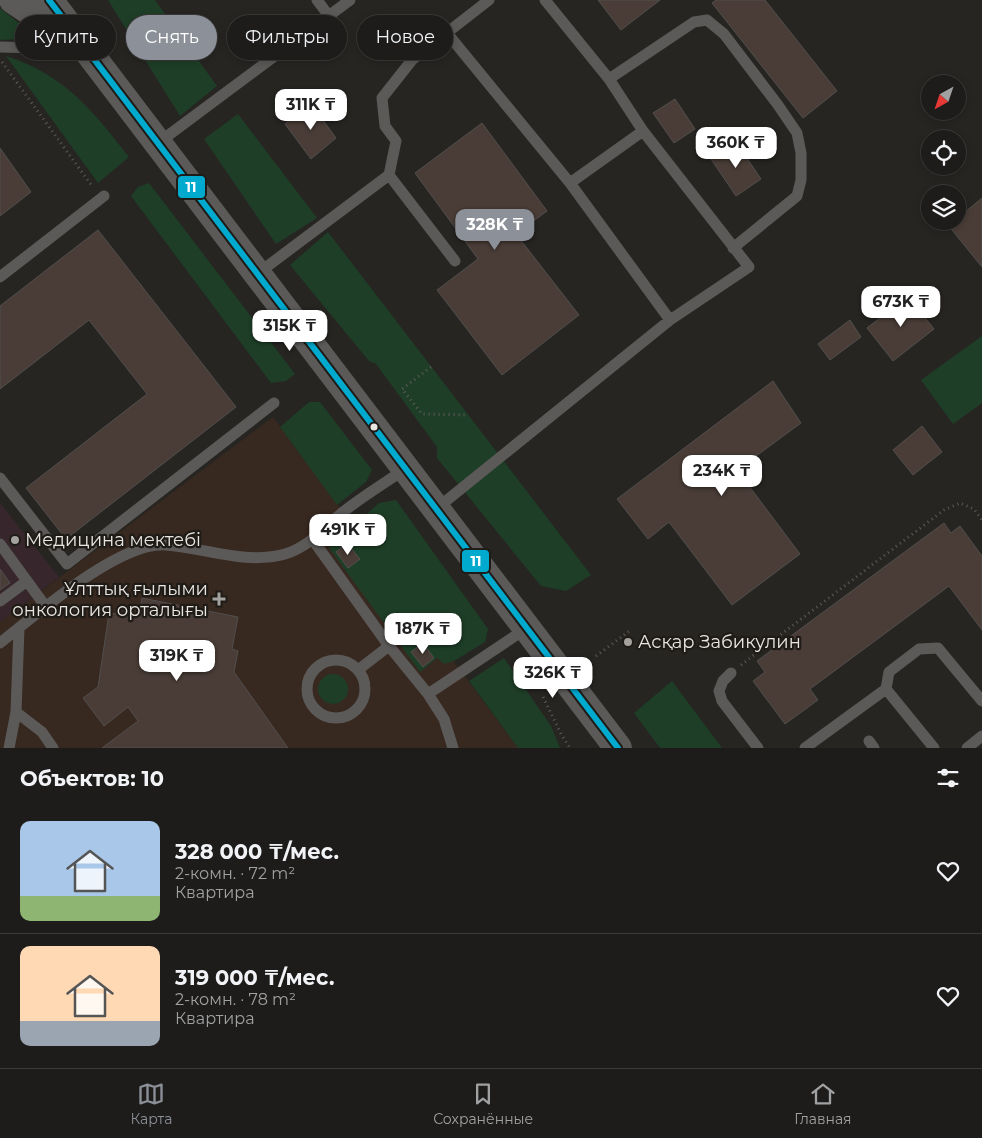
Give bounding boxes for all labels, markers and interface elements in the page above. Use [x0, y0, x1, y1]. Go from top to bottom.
chip: Купить [15, 15, 116, 60]
chip: Снять [126, 15, 217, 60]
chip: Фильтры [227, 15, 347, 60]
chip: Новое [357, 15, 453, 60]
north arrow [921, 75, 966, 120]
map controls [921, 75, 966, 230]
pin: 311K ₸ [270, 88, 352, 131]
text: 311K ₸ [286, 95, 336, 114]
pin: 360K ₸ [695, 126, 777, 169]
button: locate [921, 130, 966, 175]
text: 360K ₸ [707, 133, 765, 152]
line badge: 11 [177, 175, 206, 199]
text: 11 [186, 178, 196, 196]
button: layers [921, 185, 966, 230]
pin: 328K ₸ [454, 208, 536, 251]
text: 328K ₸ [466, 215, 524, 234]
pin: 673K ₸ [860, 286, 942, 328]
text: 673K ₸ [872, 292, 930, 311]
pin: 315K ₸ [249, 310, 331, 352]
text: 315K ₸ [263, 316, 317, 335]
unlabelled marker [369, 422, 379, 432]
pin: 234K ₸ [681, 454, 763, 497]
text: 234K ₸ [693, 461, 751, 480]
pin: 491K ₸ [307, 514, 389, 556]
text: 491K ₸ [320, 520, 376, 539]
place label: Медицина мектебі [25, 529, 201, 551]
marker: Медицина мектебі [9, 534, 21, 546]
line badge: 11 [461, 549, 490, 573]
text: 11 [471, 552, 481, 570]
place label: Ұлттық ғылыми онкология орталығы [12, 578, 208, 621]
marker: Ұлттық ғылыми онкология орталығы [212, 592, 226, 606]
pin: 187K ₸ [382, 612, 464, 655]
text: 187K ₸ [396, 619, 450, 638]
place label: Асқар Забикулин [638, 631, 801, 653]
marker: Асқар Забикулин [622, 636, 634, 648]
pin: 319K ₸ [136, 640, 218, 682]
text: 319K ₸ [150, 646, 204, 665]
pin: 326K ₸ [512, 656, 594, 699]
text: 326K ₸ [524, 663, 582, 682]
icon: filters [934, 764, 962, 792]
text: Объектов: 10 [20, 766, 164, 791]
text: 328 000 ₸/мес. [175, 839, 339, 864]
icon: home [60, 841, 120, 901]
icon: heart [934, 857, 962, 885]
text: 2-комн. · 72 m² [175, 864, 295, 883]
text: Квартира [175, 883, 255, 902]
text: 319 000 ₸/мес. [175, 965, 334, 990]
icon: home [60, 966, 120, 1026]
icon: heart [934, 982, 962, 1010]
text: 2-комн. · 78 m² [175, 990, 296, 1009]
text: Квартира [175, 1009, 255, 1028]
tab: Карта [130, 1080, 172, 1128]
tab: Сохранённые [433, 1080, 533, 1128]
tab: Главная [794, 1080, 852, 1128]

